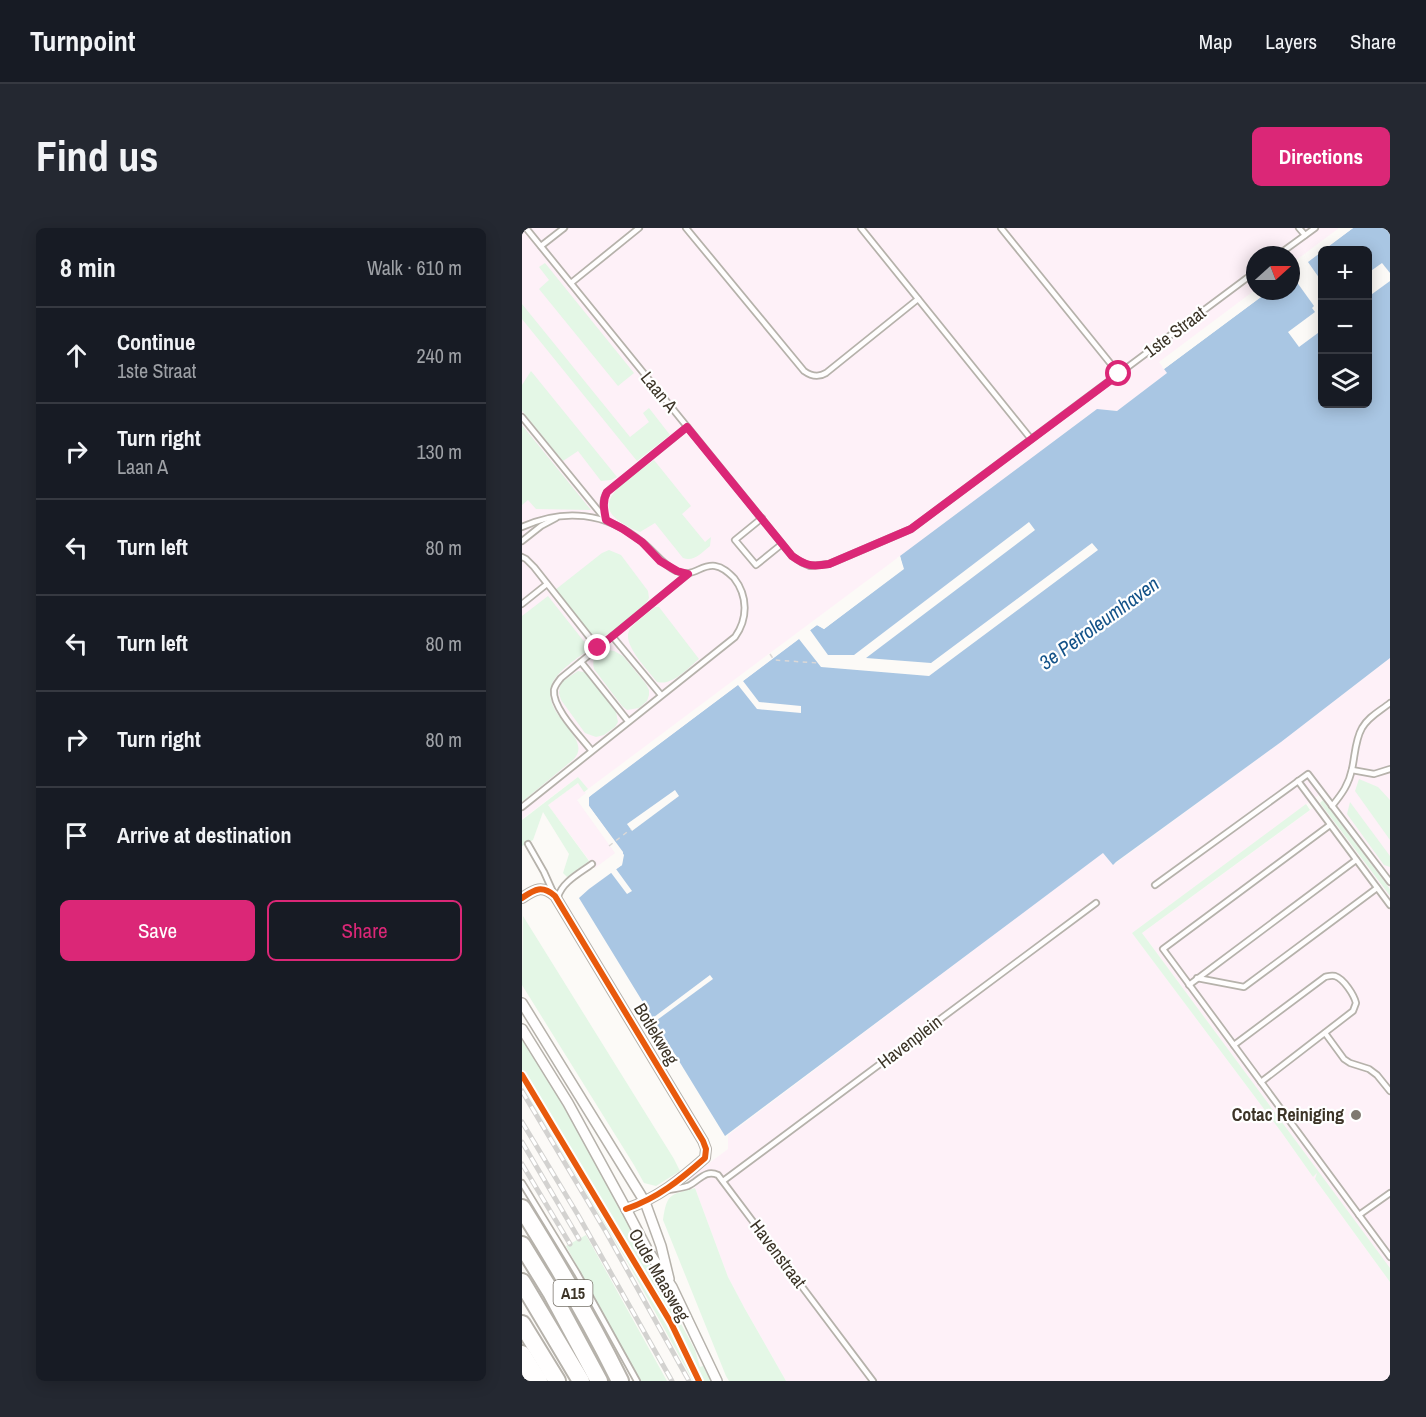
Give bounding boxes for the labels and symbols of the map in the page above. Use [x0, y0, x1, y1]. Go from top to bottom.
north arrow [1246, 246, 1300, 300]
street label: 1ste Straat [1139, 300, 1211, 363]
route start [1105, 360, 1131, 386]
street label: Laan A [635, 366, 684, 418]
water label: 3e Petroleumhaven [1033, 570, 1164, 675]
route end [584, 634, 610, 660]
street label: Botlekweg [628, 998, 685, 1070]
street label: Havenplein [872, 1009, 947, 1074]
place label: Cotac Reiniging [1232, 1102, 1344, 1127]
marker: Cotac Reiniging [1349, 1108, 1363, 1122]
street label: Havenstraat [744, 1214, 812, 1293]
street label: Oude Maasweg [623, 1224, 696, 1326]
road number: A15 [554, 1280, 592, 1306]

